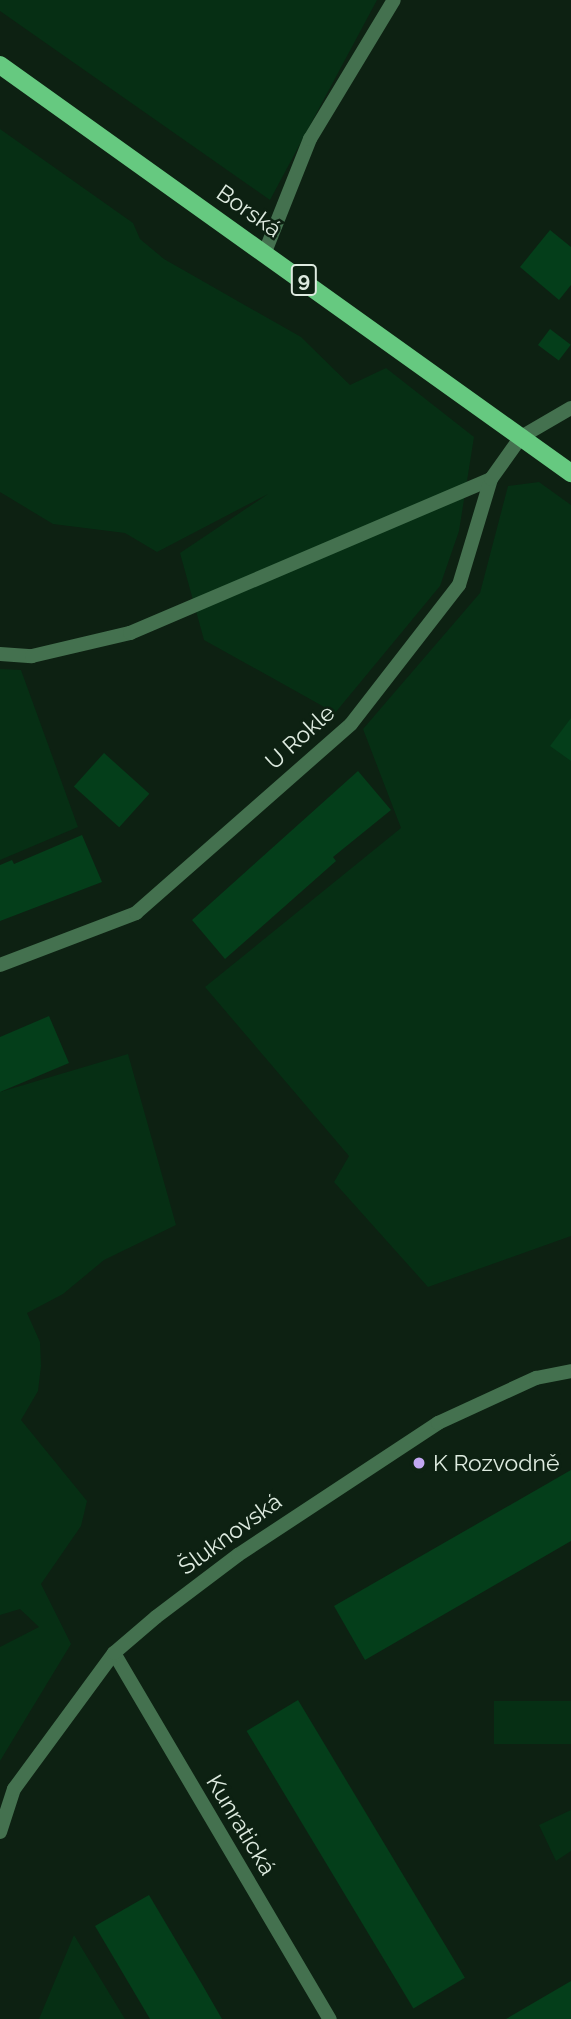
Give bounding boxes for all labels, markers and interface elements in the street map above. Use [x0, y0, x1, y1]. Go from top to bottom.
street label: Borská [211, 179, 287, 243]
road number: 9 [290, 262, 318, 298]
street label: U Rokle [260, 699, 340, 775]
place label: K Rozvodně [433, 1449, 560, 1477]
marker: K Rozvodně [411, 1455, 427, 1471]
street label: Šluknovská [173, 1487, 287, 1581]
street label: Kunratická [200, 1770, 282, 1880]

